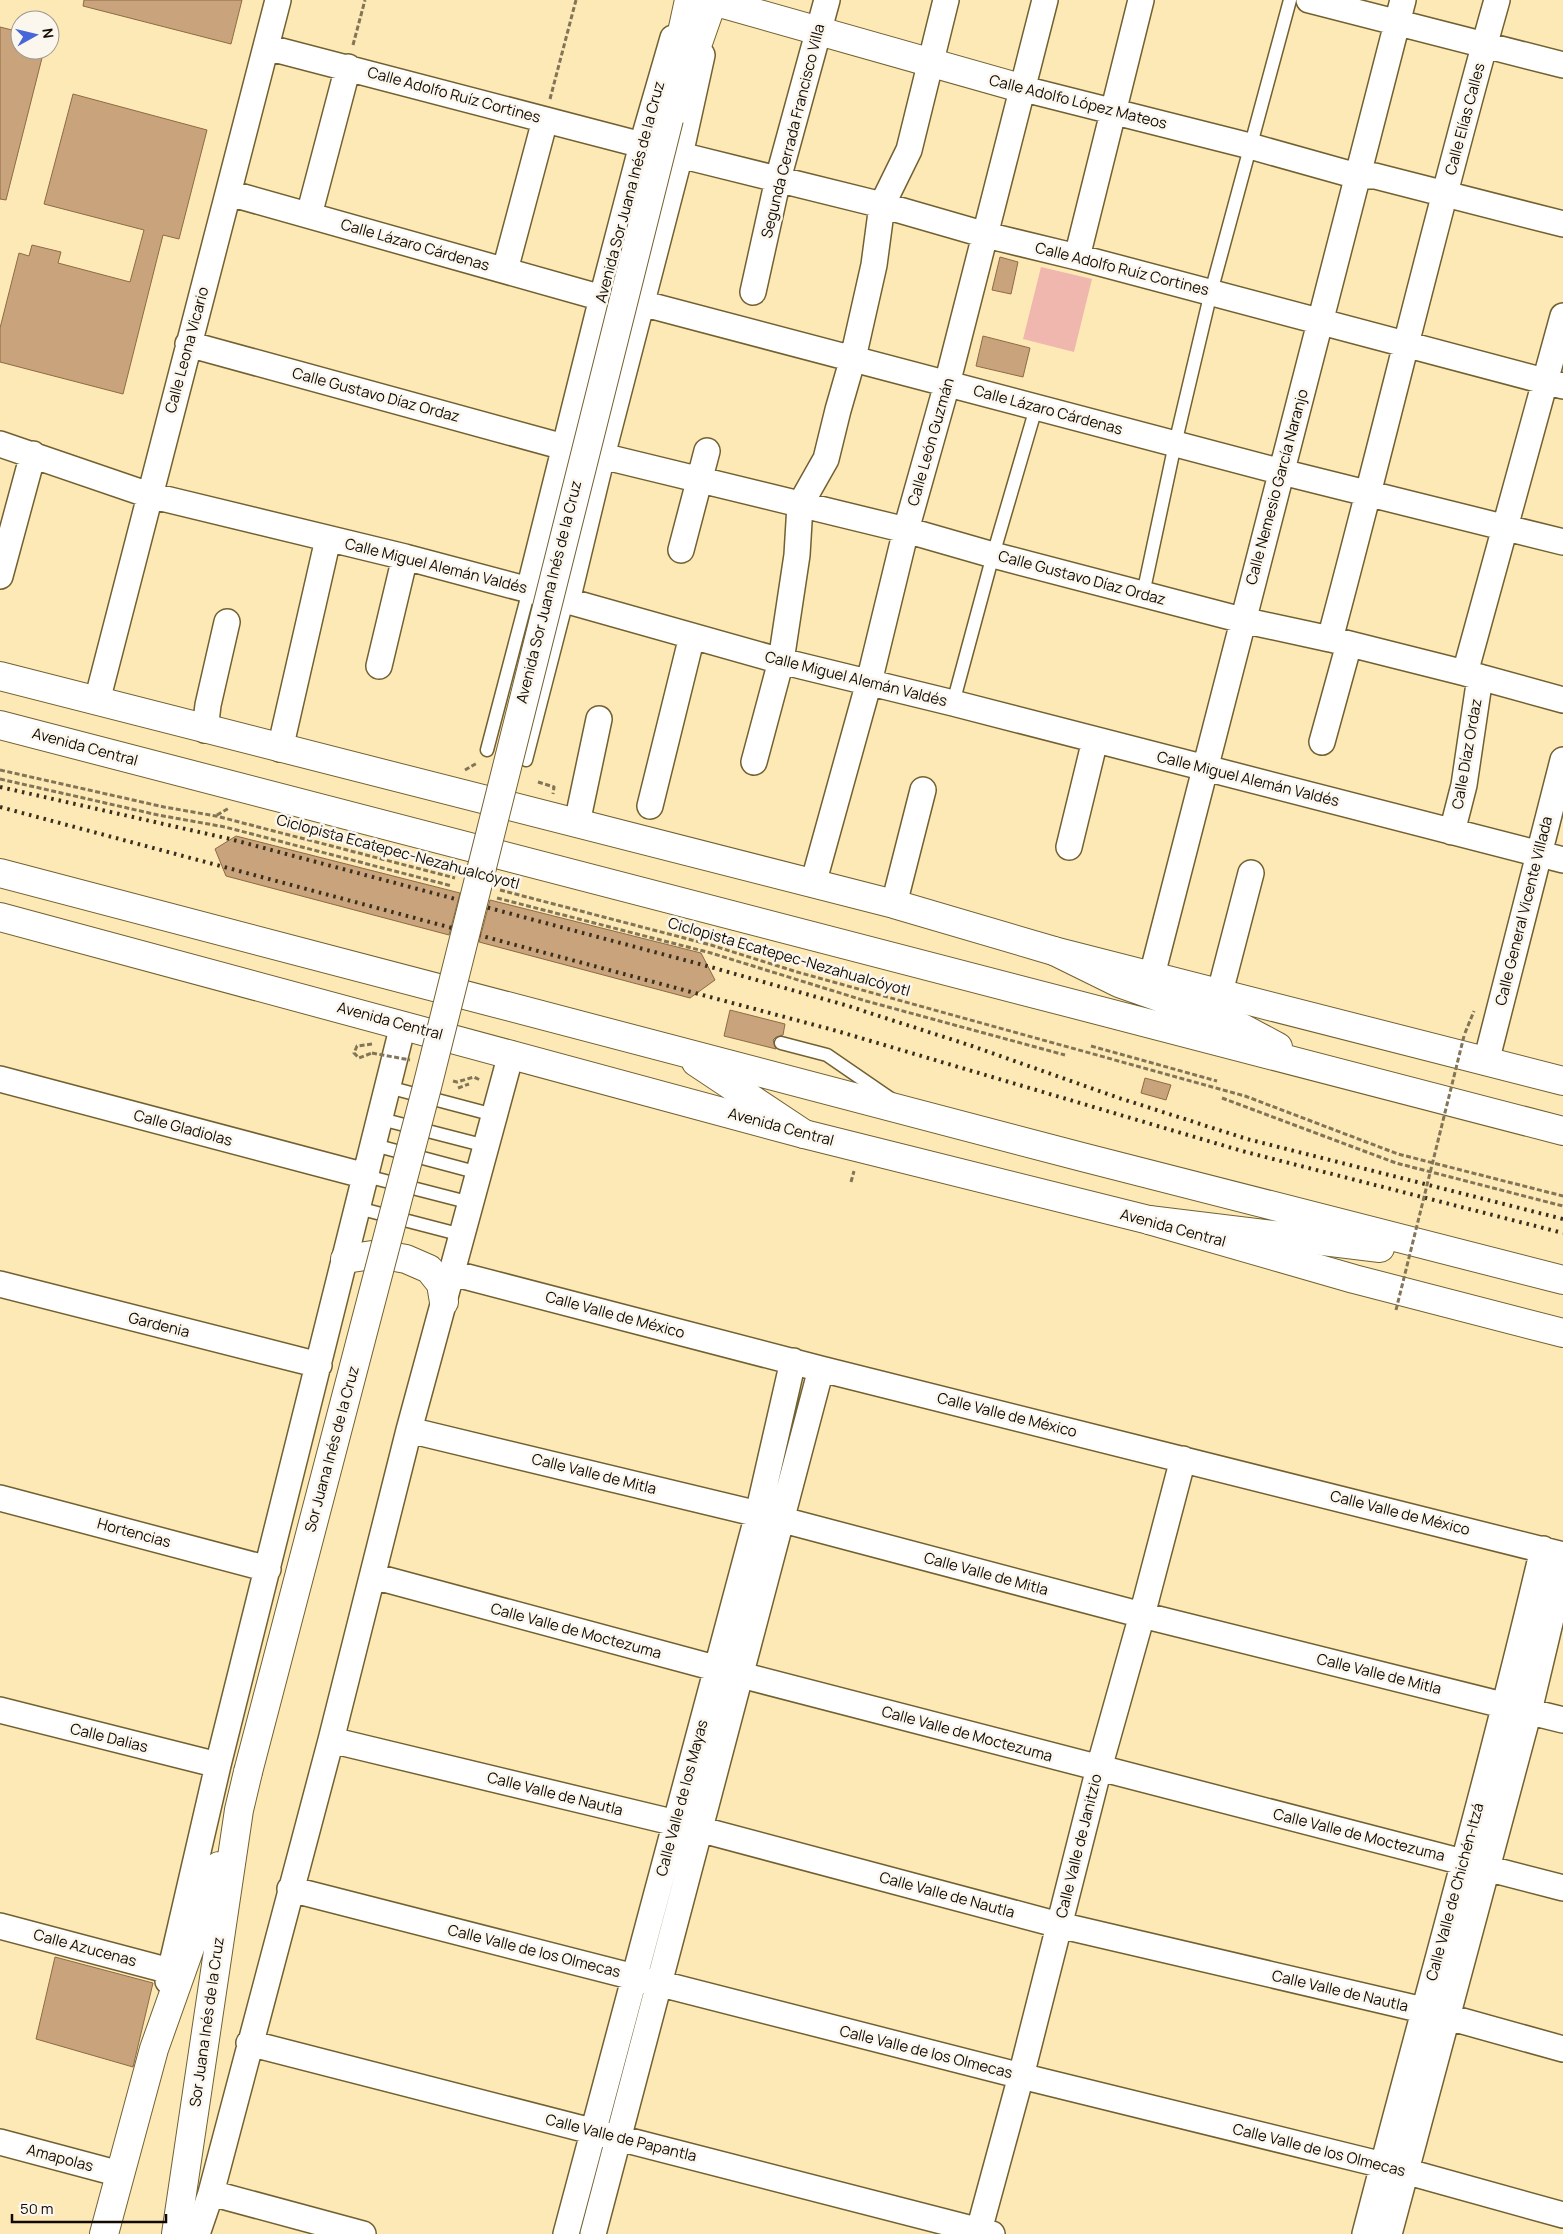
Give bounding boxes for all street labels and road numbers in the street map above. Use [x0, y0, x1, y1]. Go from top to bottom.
street label: Segunda Cerrada Francisco Villa [756, 21, 829, 240]
street label: Calle Elías Calles [1439, 60, 1490, 177]
street label: Calle Adolfo Ruíz Cortines [365, 61, 543, 128]
street label: Calle Adolfo López Mateos [987, 69, 1169, 134]
street label: Avenida Sor Juana Inés de la Cruz [590, 79, 669, 305]
street label: Calle Lázaro Cárdenas [338, 213, 492, 276]
street label: Calle Adolfo Ruíz Cortines [1033, 237, 1211, 300]
street label: Calle Leona Vicario [160, 284, 214, 415]
street label: Calle Gustavo Díaz Ordaz [290, 362, 462, 427]
street label: Calle León Guzmán [902, 375, 959, 508]
street label: Calle Lázaro Cárdenas [971, 379, 1125, 440]
street label: Calle Nemesio García Naranjo [1240, 386, 1313, 587]
street label: Avenida Sor Juana Inés de la Cruz [511, 478, 586, 705]
street label: Calle Miguel Alemán Valdés [343, 533, 530, 598]
street label: Calle Gustavo Díaz Ordaz [996, 545, 1168, 610]
street label: Calle Miguel Alemán Valdés [763, 646, 950, 711]
street label: Calle Díaz Ordaz [1446, 697, 1487, 811]
street label: Avenida Central [30, 722, 140, 771]
street label: Calle Miguel Alemán Valdés [1155, 746, 1342, 811]
street label: Ciclopista Ecatepec-Nezahualcóyotl [274, 809, 522, 894]
street label: Calle General Vicente Villada [1490, 814, 1557, 1008]
street label: Ciclopista Ecatepec-Nezahualcóyotl [666, 912, 913, 1001]
street label: Avenida Central [335, 996, 445, 1045]
street label: Avenida Central [726, 1102, 836, 1151]
street label: Calle Gladiolas [132, 1104, 235, 1151]
street label: Avenida Central [1118, 1203, 1228, 1252]
street label: Calle Valle de México [543, 1286, 687, 1343]
street label: Gardenia [126, 1307, 192, 1342]
street label: Sor Juana Inés de la Cruz [299, 1363, 364, 1534]
street label: Calle Valle de México [935, 1387, 1079, 1442]
street label: Calle Valle de Mitla [530, 1448, 659, 1499]
street label: Calle Valle de México [1328, 1485, 1472, 1540]
street label: Hortencias [95, 1513, 173, 1552]
street label: Calle Valle de Mitla [922, 1547, 1051, 1600]
street label: Calle Valle de Moctezuma [488, 1598, 664, 1663]
street label: Calle Valle de Mitla [1315, 1648, 1444, 1699]
street label: Calle Valle de Moctezuma [879, 1701, 1055, 1766]
street label: Calle Valle de los Mayas [650, 1717, 713, 1879]
street label: Calle Dalias [68, 1718, 150, 1757]
street label: Calle Valle de Nautla [485, 1766, 625, 1821]
street label: Calle Valle de Janitzio [1050, 1771, 1107, 1920]
street label: Calle Valle de Chichén-Itzá [1421, 1801, 1488, 1983]
street label: Calle Valle de Moctezuma [1271, 1803, 1447, 1866]
street label: Calle Valle de Nautla [877, 1866, 1017, 1923]
street label: Calle Valle de los Olmecas [446, 1919, 623, 1982]
street label: Calle Azucenas [31, 1924, 139, 1971]
street label: Sor Juana Inés de la Cruz [184, 1936, 229, 2108]
street label: Calle Valle de Nautla [1270, 1965, 1410, 2016]
street label: Calle Valle de los Olmecas [838, 2020, 1015, 2083]
street label: Calle Valle de Papantla [543, 2109, 699, 2166]
street label: Calle Valle de los Olmecas [1231, 2118, 1408, 2181]
street label: Amapolas [25, 2139, 96, 2176]

